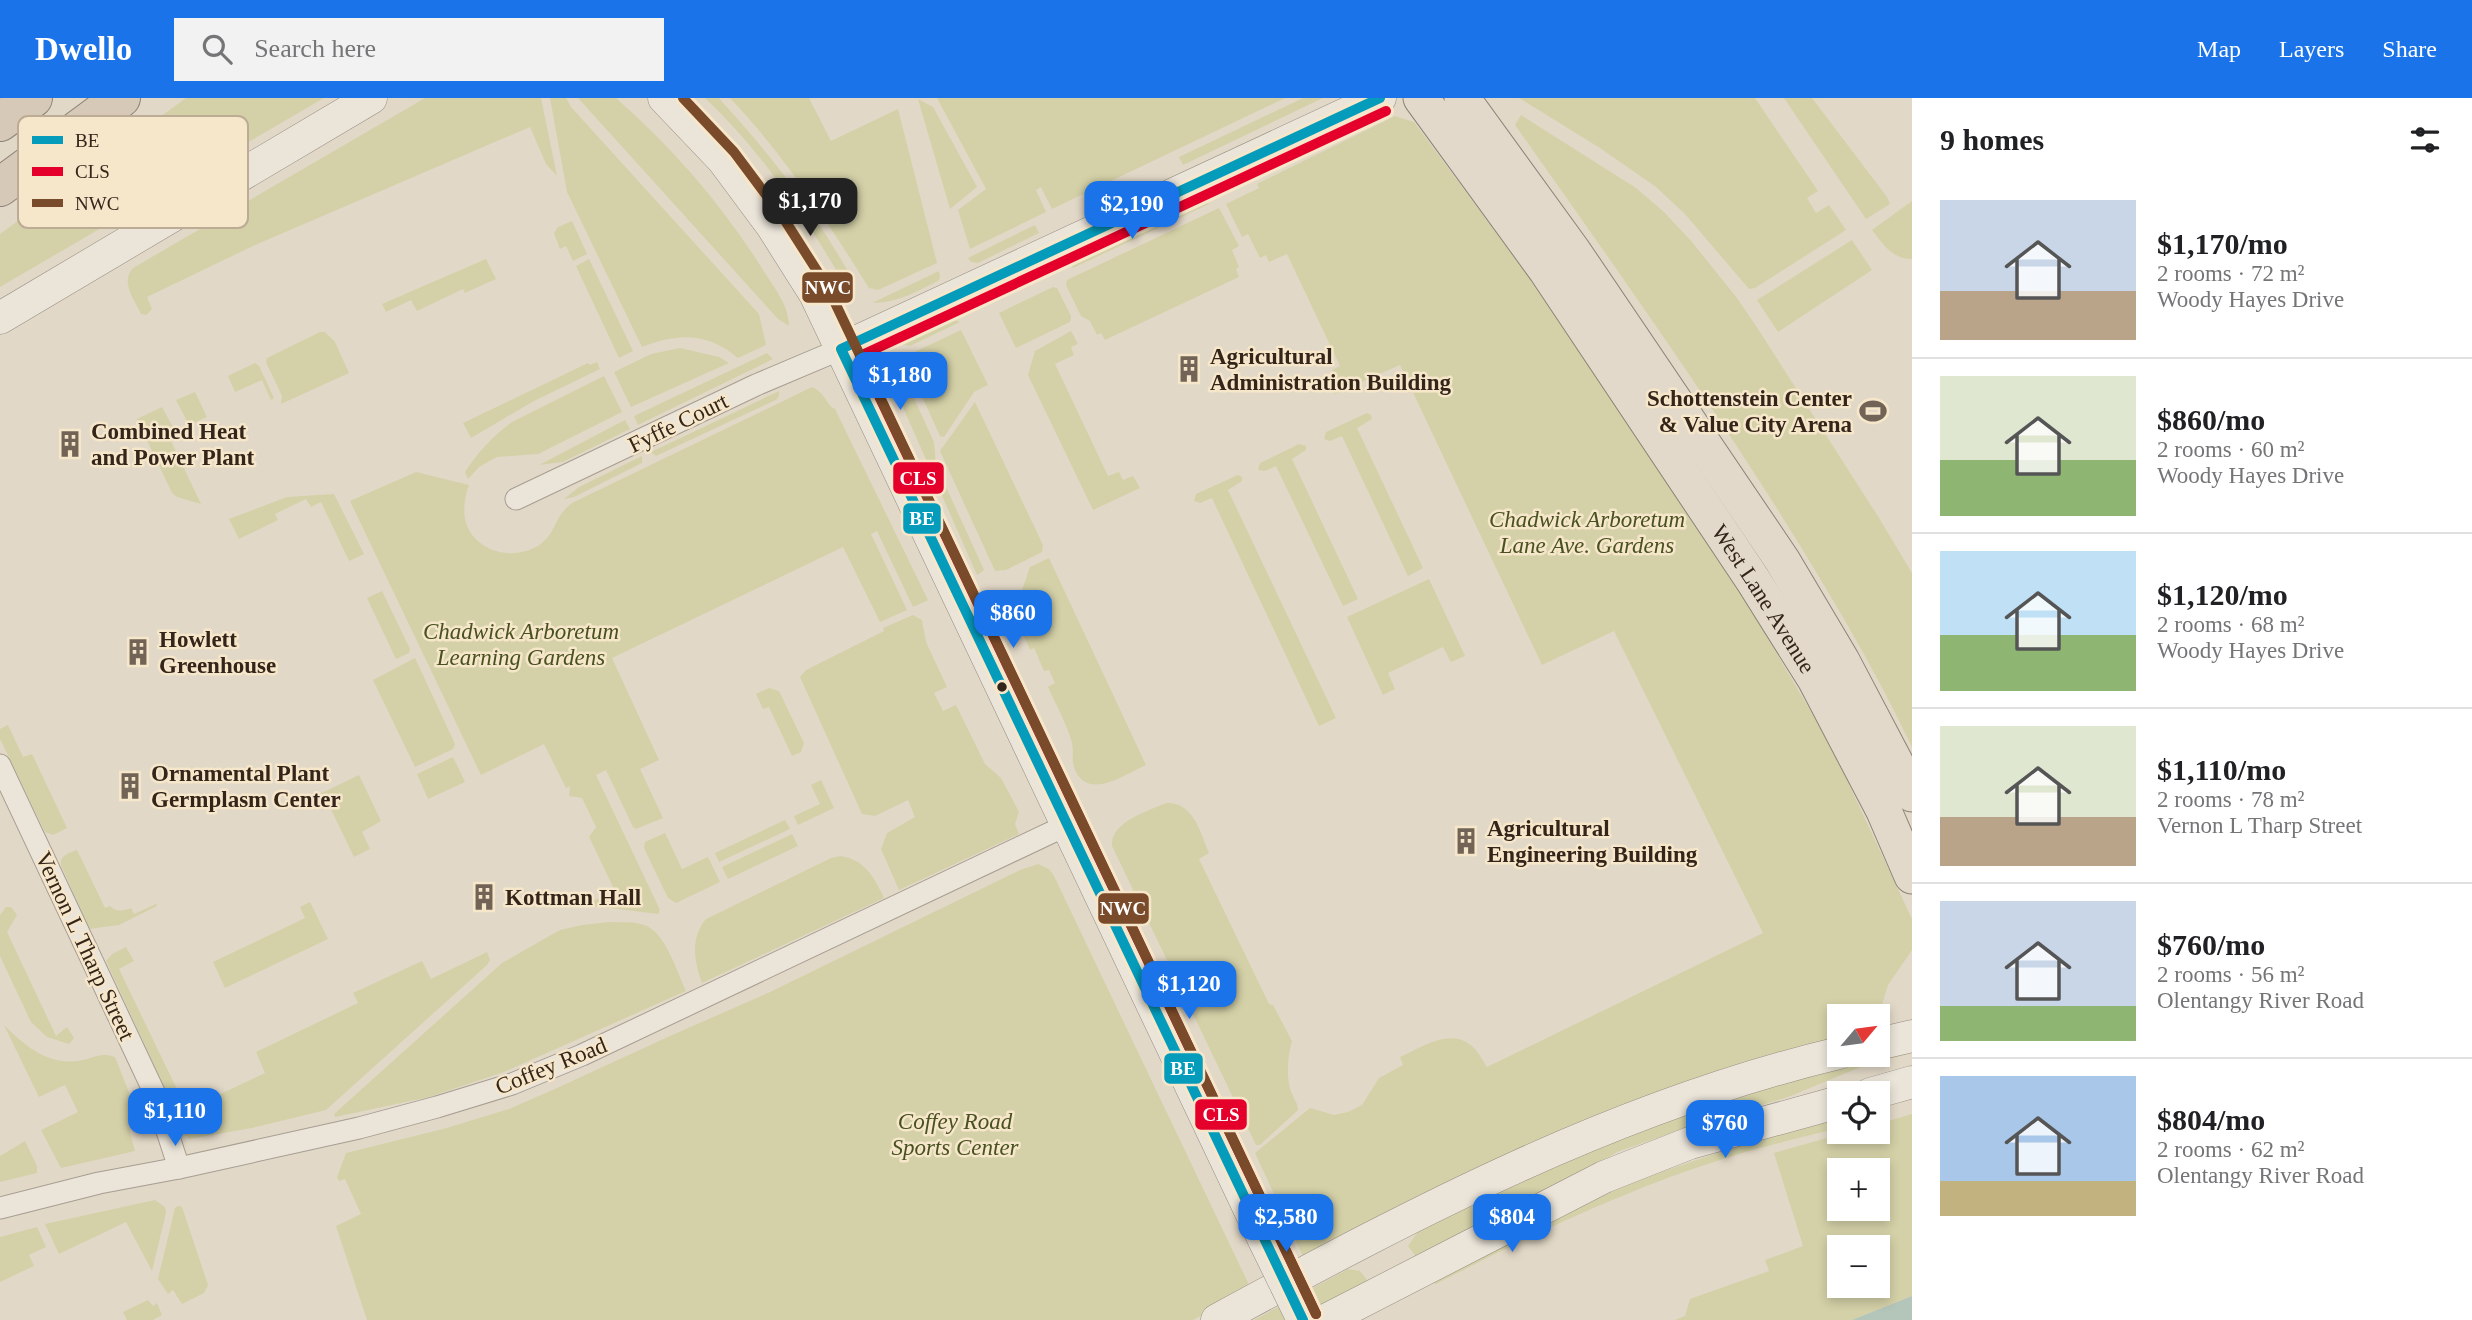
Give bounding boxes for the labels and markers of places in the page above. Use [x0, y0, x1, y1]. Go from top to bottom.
pin: $1,170 [753, 178, 867, 238]
pin: $2,190 [1075, 181, 1189, 241]
place label: Agricultural Administration Building [1210, 344, 1451, 395]
pin: $1,180 [843, 352, 957, 412]
building icon: Agricultural Administration Building [1174, 354, 1204, 384]
place label: Schottenstein Center & Value City Arena [1647, 386, 1852, 437]
sports icon: Schottenstein Center & Value City Arena [1858, 396, 1888, 426]
place label: Combined Heat and Power Plant [91, 419, 254, 470]
building icon: Combined Heat and Power Plant [55, 429, 85, 459]
pin: $860 [972, 590, 1054, 650]
place label: Howlett Greenhouse [159, 627, 276, 678]
building icon: Howlett Greenhouse [123, 637, 153, 667]
unlabelled marker [995, 680, 1009, 694]
place label: Ornamental Plant Germplasm Center [151, 761, 341, 812]
building icon: Ornamental Plant Germplasm Center [115, 771, 145, 801]
place label: Agricultural Engineering Building [1487, 816, 1698, 867]
building icon: Agricultural Engineering Building [1451, 826, 1481, 856]
building icon: Kottman Hall [469, 882, 499, 912]
place label: Kottman Hall [505, 885, 641, 910]
pin: $1,120 [1132, 962, 1246, 1021]
pin: $1,110 [118, 1088, 232, 1148]
pin: $760 [1684, 1100, 1766, 1160]
pin: $2,580 [1229, 1194, 1343, 1254]
pin: $804 [1471, 1194, 1553, 1254]

